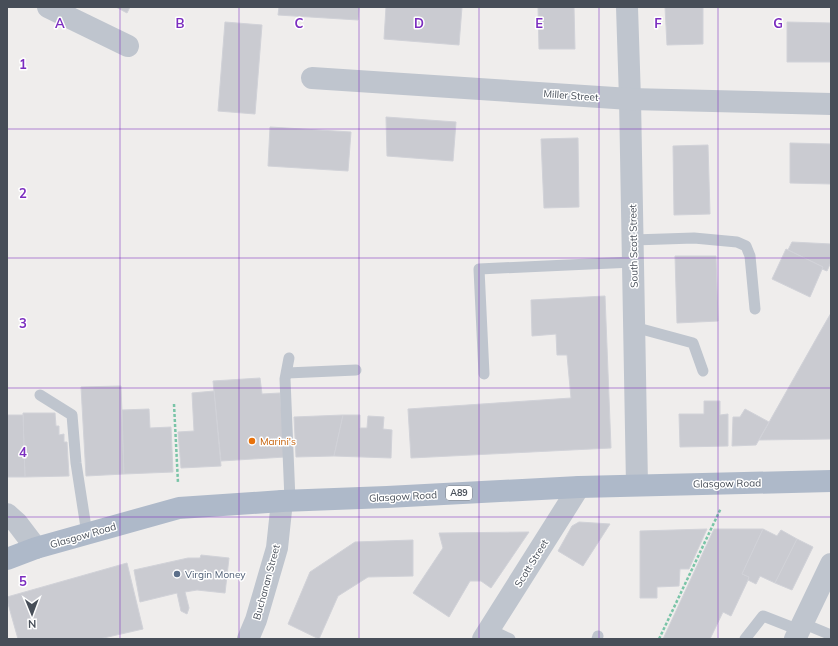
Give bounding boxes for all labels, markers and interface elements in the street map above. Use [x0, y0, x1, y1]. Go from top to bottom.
text: A [55, 15, 65, 31]
text: B [176, 15, 185, 31]
text: C [295, 15, 304, 31]
text: D [414, 15, 424, 31]
text: E [535, 15, 543, 31]
text: F [654, 15, 662, 31]
text: G [773, 15, 783, 31]
text: 1 [19, 56, 27, 72]
street label: Miller Street [543, 87, 599, 104]
text: 2 [19, 185, 27, 201]
street label: South Scott Street [626, 204, 641, 288]
text: 3 [19, 315, 27, 331]
place label: Marini's [260, 435, 296, 448]
marker: Marini's [247, 436, 257, 446]
text: 4 [19, 444, 27, 460]
street label: Glasgow Road [693, 476, 761, 491]
road number: A89 [446, 486, 472, 500]
street label: Glasgow Road [369, 488, 437, 505]
street label: Glasgow Road [49, 520, 118, 551]
street label: Scott Street [512, 537, 551, 590]
street label: Buchanan Street [250, 543, 283, 621]
place label: Virgin Money [185, 568, 246, 581]
marker: Virgin Money [172, 569, 182, 579]
text: 5 [19, 573, 27, 589]
north arrow [12, 594, 52, 634]
text: N [28, 617, 36, 631]

